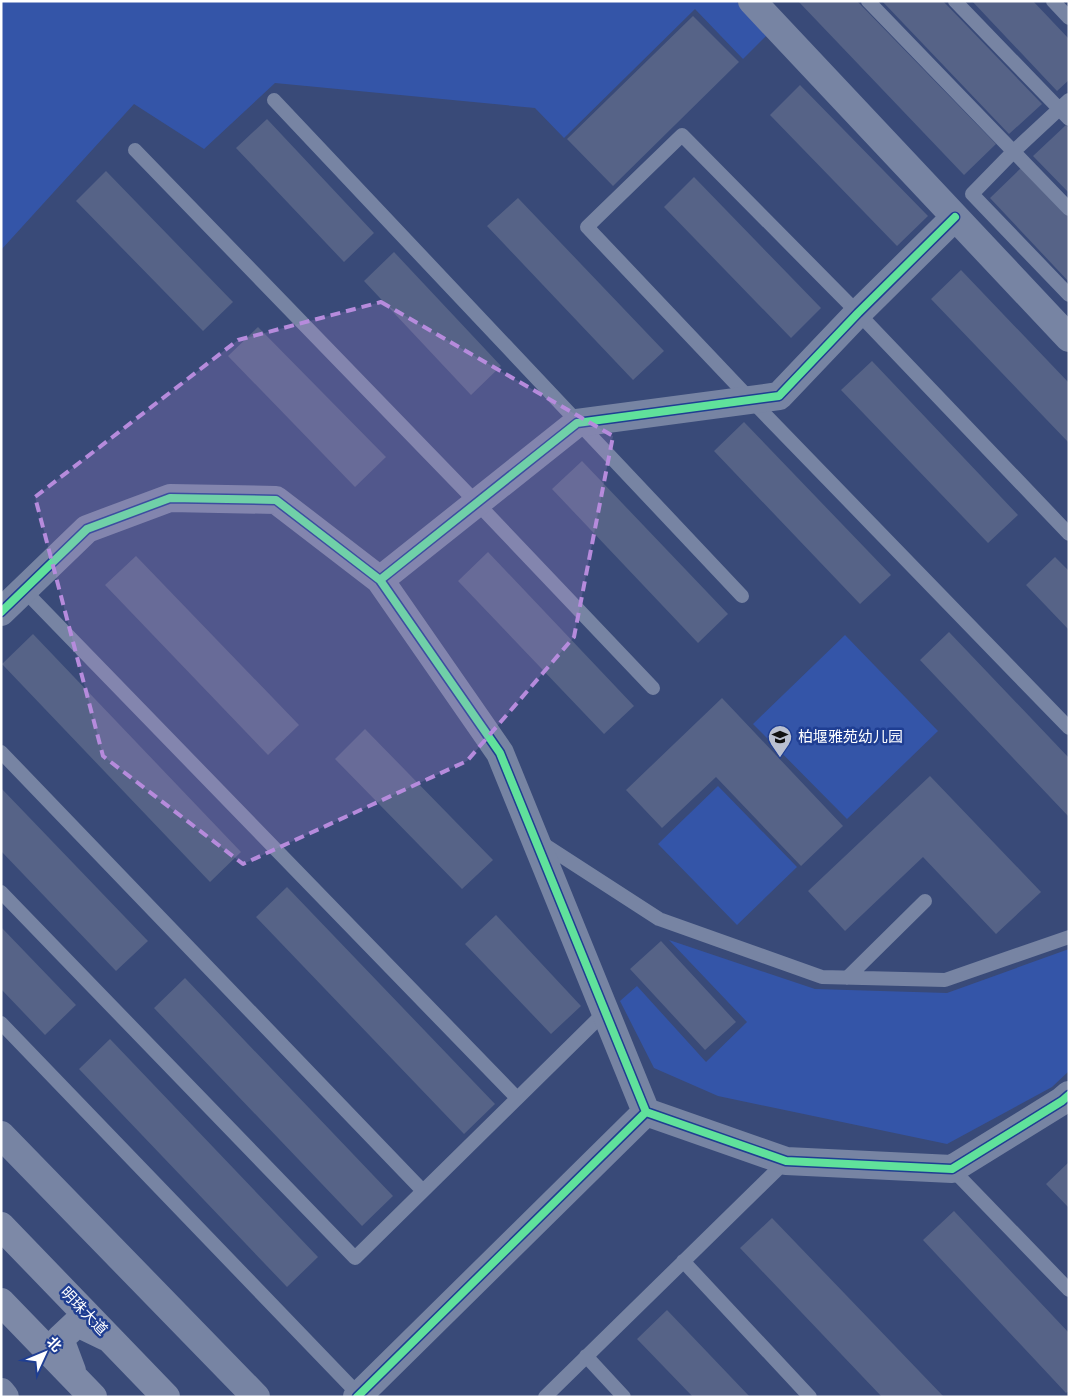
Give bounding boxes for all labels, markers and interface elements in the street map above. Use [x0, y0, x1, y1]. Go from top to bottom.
school or university icon: 柏堰雅苑幼儿园 [767, 724, 793, 758]
place label: 柏堰雅苑幼儿园 [798, 728, 903, 746]
street label: 明珠大道 [57, 1283, 111, 1339]
north arrow [20, 1328, 70, 1378]
text: 北 [43, 1333, 65, 1355]

